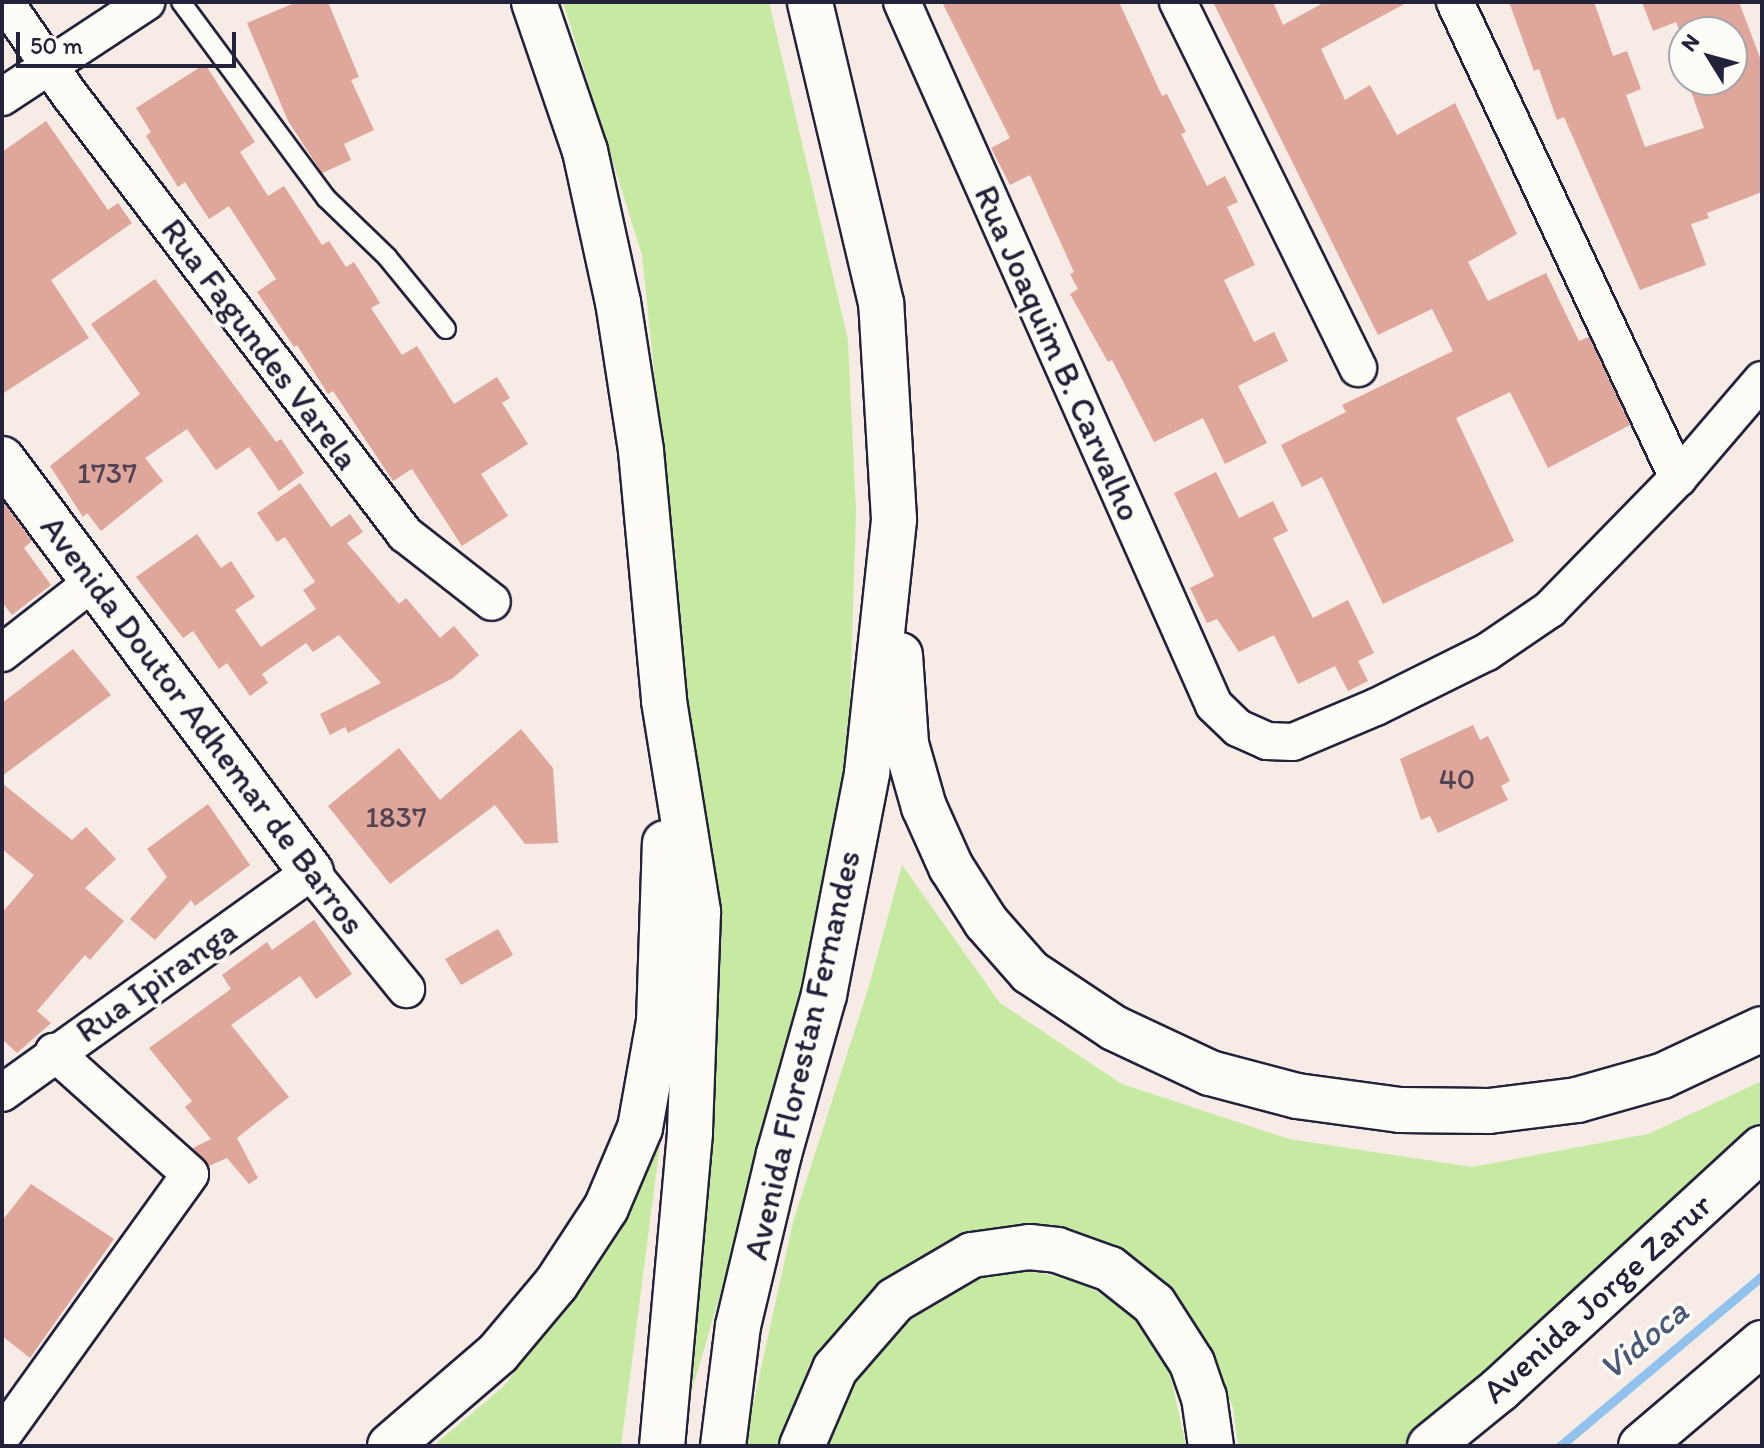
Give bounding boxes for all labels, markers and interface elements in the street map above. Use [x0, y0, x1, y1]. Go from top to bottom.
scale bar [20, 16, 240, 66]
north arrow [1668, 16, 1748, 96]
text: N [1675, 28, 1705, 57]
text: 50 m [30, 31, 83, 60]
street label: Rua Joaquim B. Carvalho [966, 179, 1150, 527]
street label: Rua Fagundes Varela [153, 211, 367, 477]
house number: 1737 [77, 455, 137, 491]
street label: Avenida Doutor Adhemar de Barros [32, 507, 374, 943]
house number: 40 [1439, 761, 1475, 797]
house number: 1837 [365, 799, 427, 835]
street label: Avenida Florestan Fernandes [735, 846, 869, 1264]
street label: Rua Ipiranga [68, 911, 244, 1051]
street label: Avenida Jorge Zarur [1474, 1185, 1720, 1411]
water label: Vidoca [1589, 1289, 1697, 1389]

